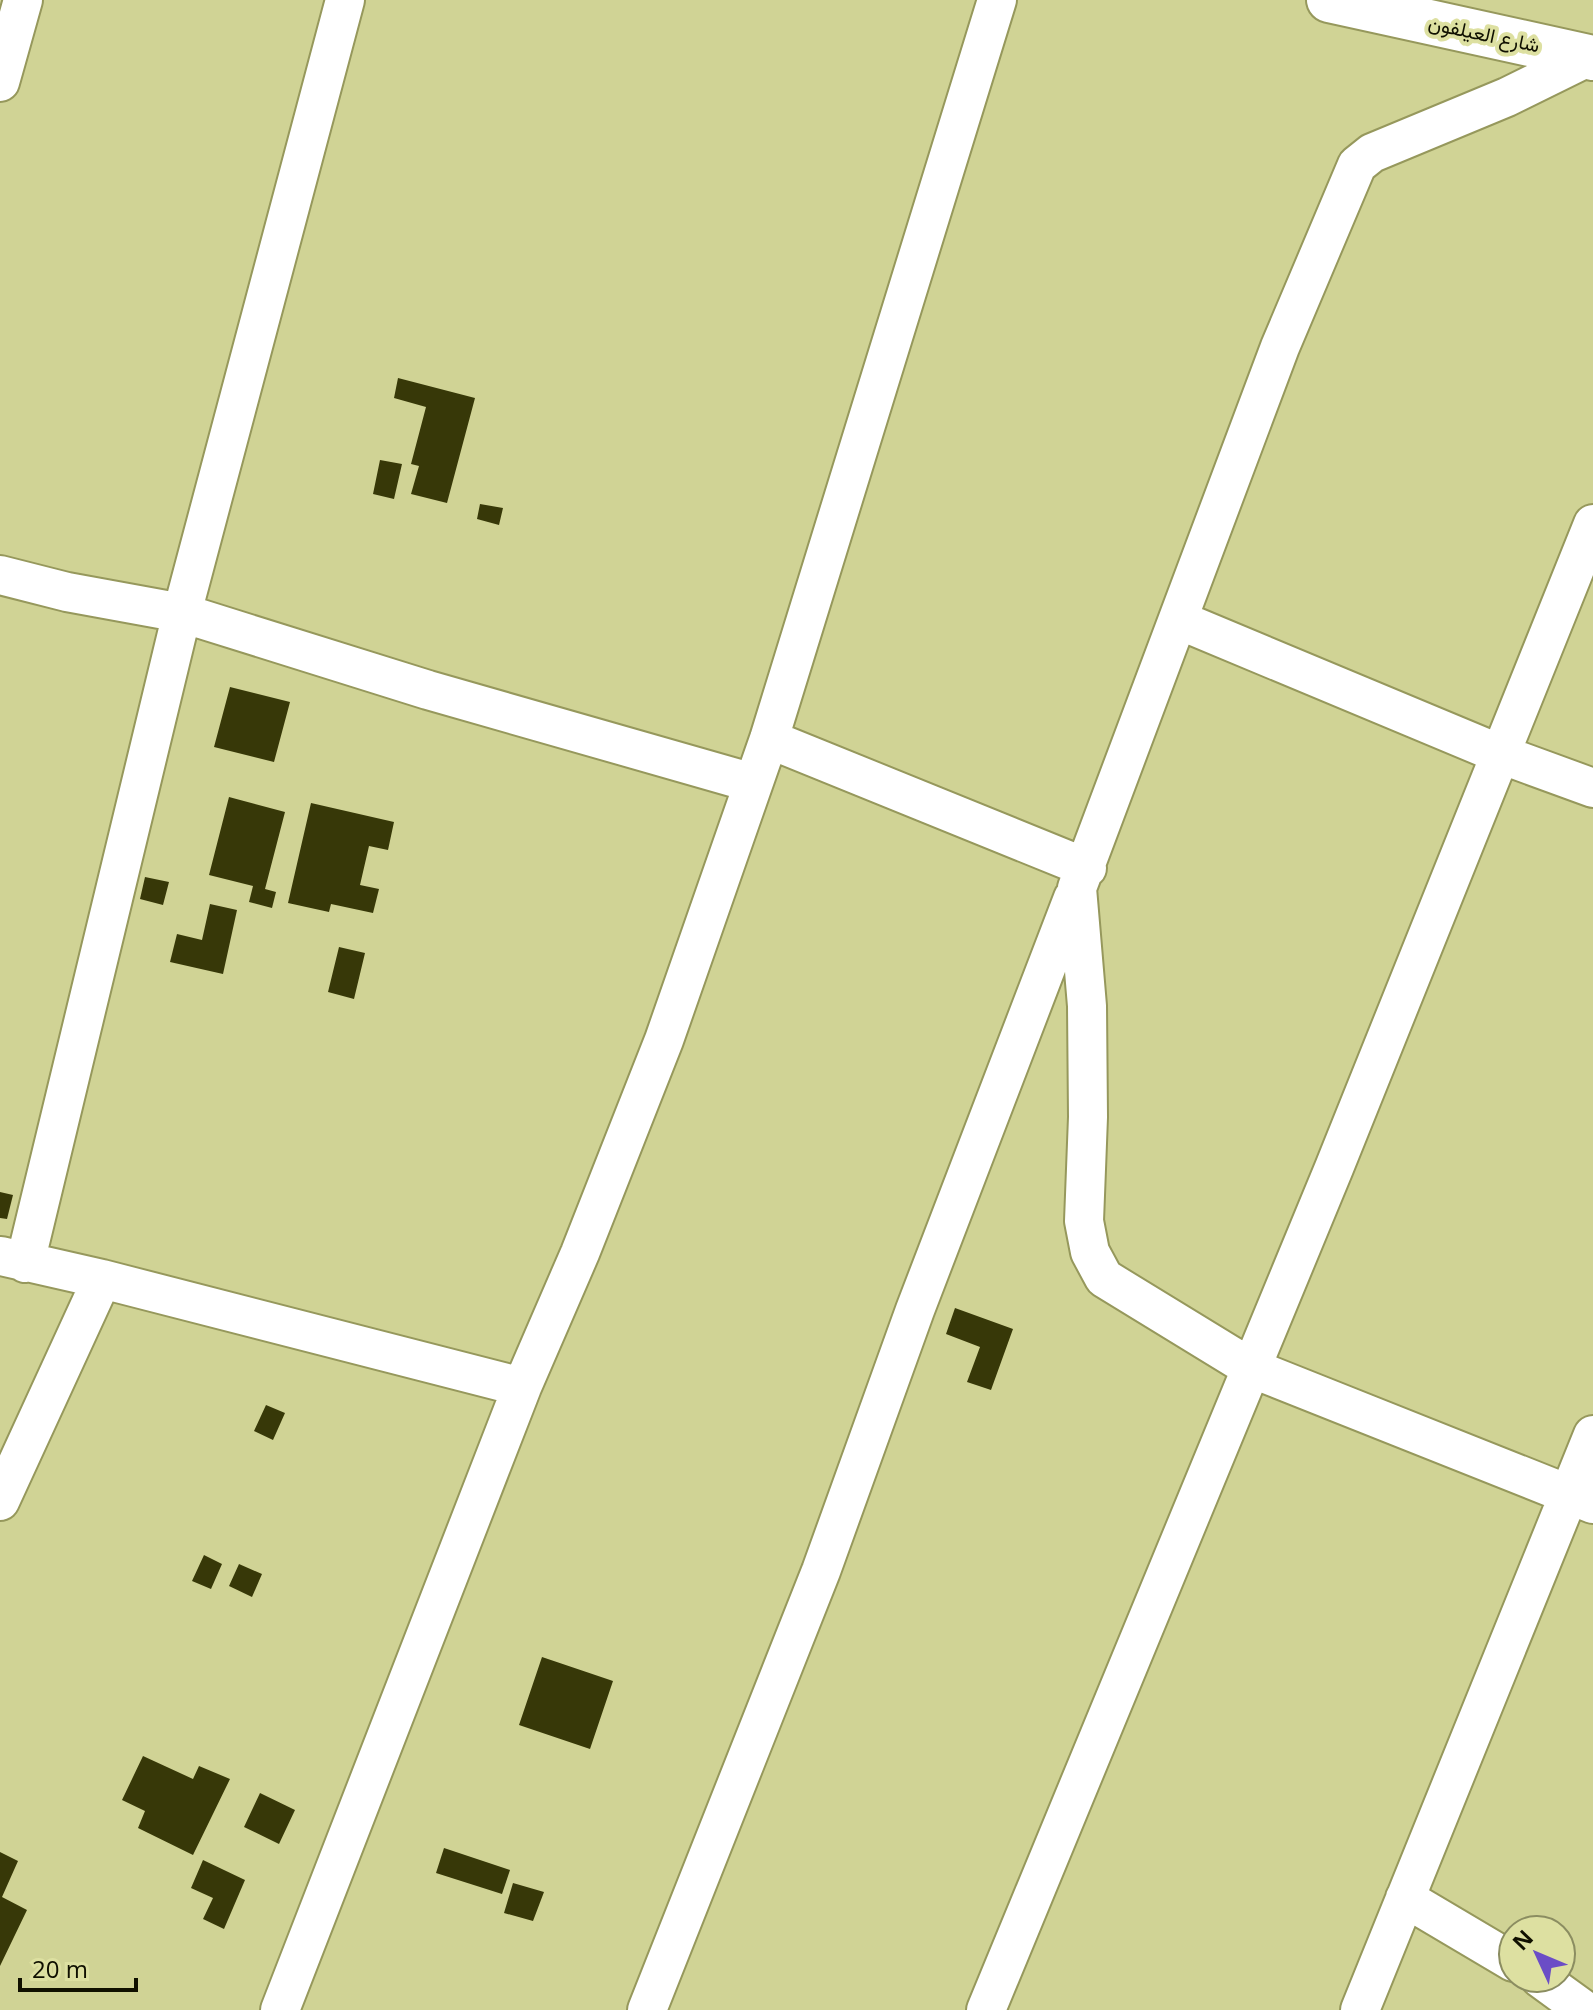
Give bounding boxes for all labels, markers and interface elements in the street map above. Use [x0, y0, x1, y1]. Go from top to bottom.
street label: شارع العيلفون [1426, 9, 1542, 59]
north arrow [1497, 1914, 1577, 1994]
text: N [1505, 1923, 1539, 1956]
scale bar [20, 1942, 136, 1992]
text: 20 m [32, 1952, 88, 1985]

